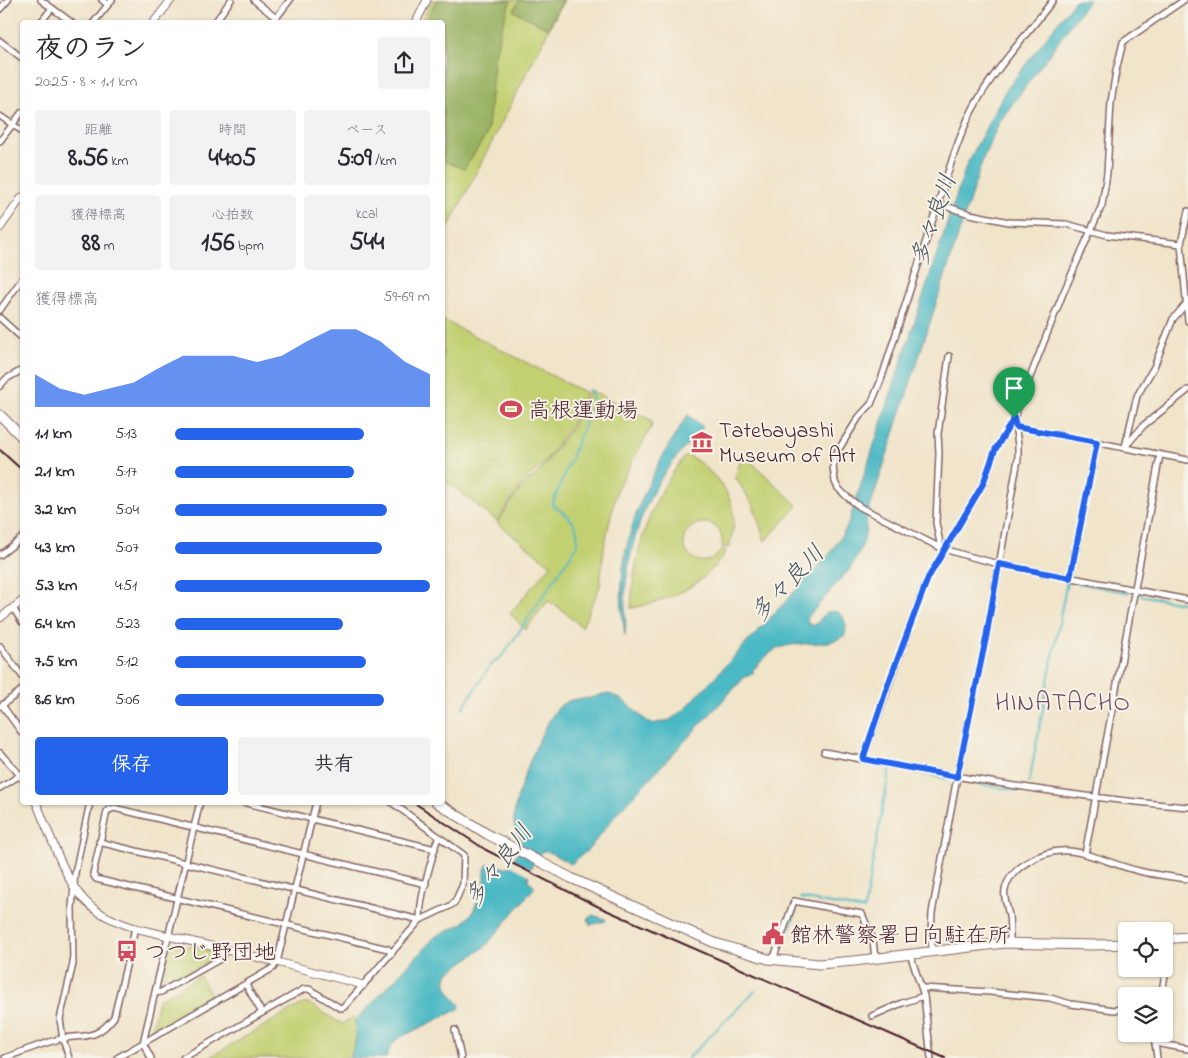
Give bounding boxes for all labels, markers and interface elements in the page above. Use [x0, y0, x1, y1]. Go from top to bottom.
text: 夜のラン [35, 30, 147, 71]
button: share [378, 37, 430, 89]
text: 20:25 · 8 × 1.1 km [35, 70, 137, 94]
text: 距離 [84, 120, 112, 141]
text: 時間 [218, 120, 246, 141]
text: ペース [346, 120, 387, 141]
text: 8.56 [68, 141, 108, 177]
text: 44:05 [209, 141, 256, 177]
text: 5:09 [337, 141, 372, 177]
text: km [108, 151, 128, 172]
text: /km [372, 151, 397, 172]
water label: 多々良川 [903, 170, 968, 272]
text: kcal [356, 204, 378, 225]
text: 獲得標高 [70, 205, 126, 226]
text: 心拍数 [211, 205, 253, 226]
text: 544 [349, 225, 384, 261]
text: 88 [82, 226, 100, 262]
text: 156 [201, 226, 234, 262]
text: m [100, 236, 115, 257]
text: bpm [234, 236, 264, 257]
text: 59–69 m [383, 285, 430, 309]
text: 獲得標高 [35, 288, 99, 312]
pin [993, 367, 1035, 418]
icon: arrive [1000, 374, 1028, 402]
sports icon: 高根運動場 [498, 396, 524, 422]
place label: 高根運動場 [528, 396, 638, 428]
place label: Tatebayashi Museum of Art [719, 416, 857, 473]
text: 1.1 km [35, 422, 72, 446]
text: 5:13 [115, 422, 137, 446]
museum icon: Tatebayashi Museum of Art [689, 429, 715, 455]
text: 2.1 km [35, 460, 75, 484]
text: 5:17 [115, 460, 137, 484]
text: 3.2 km [35, 498, 76, 522]
text: 5:04 [115, 498, 139, 522]
text: 4.3 km [35, 536, 75, 560]
text: 5:07 [115, 536, 139, 560]
water label: 多々良川 [743, 538, 834, 632]
text: 5.3 km [35, 574, 77, 598]
text: 4:51 [115, 574, 137, 598]
text: 6.4 km [35, 612, 75, 636]
text: 5:23 [115, 612, 140, 636]
text: 7.5 km [35, 650, 77, 674]
text: 5:12 [115, 650, 139, 674]
district label: HINATACHO [995, 686, 1131, 722]
text: 8.6 km [35, 688, 75, 712]
text: 5:06 [115, 688, 139, 712]
button: 保存 [35, 737, 228, 795]
button: 共有 [238, 737, 430, 795]
water label: 多々良川 [457, 818, 543, 915]
public building icon: 館林警察署日向駐在所 [760, 921, 786, 947]
place label: 館林警察署日向駐在所 [790, 921, 1010, 953]
map controls [1118, 922, 1173, 1042]
button: locate [1118, 922, 1173, 977]
bus stop icon: つつじ野団地 [114, 938, 140, 964]
place label: つつじ野団地 [144, 938, 276, 970]
button: layers [1118, 987, 1173, 1042]

